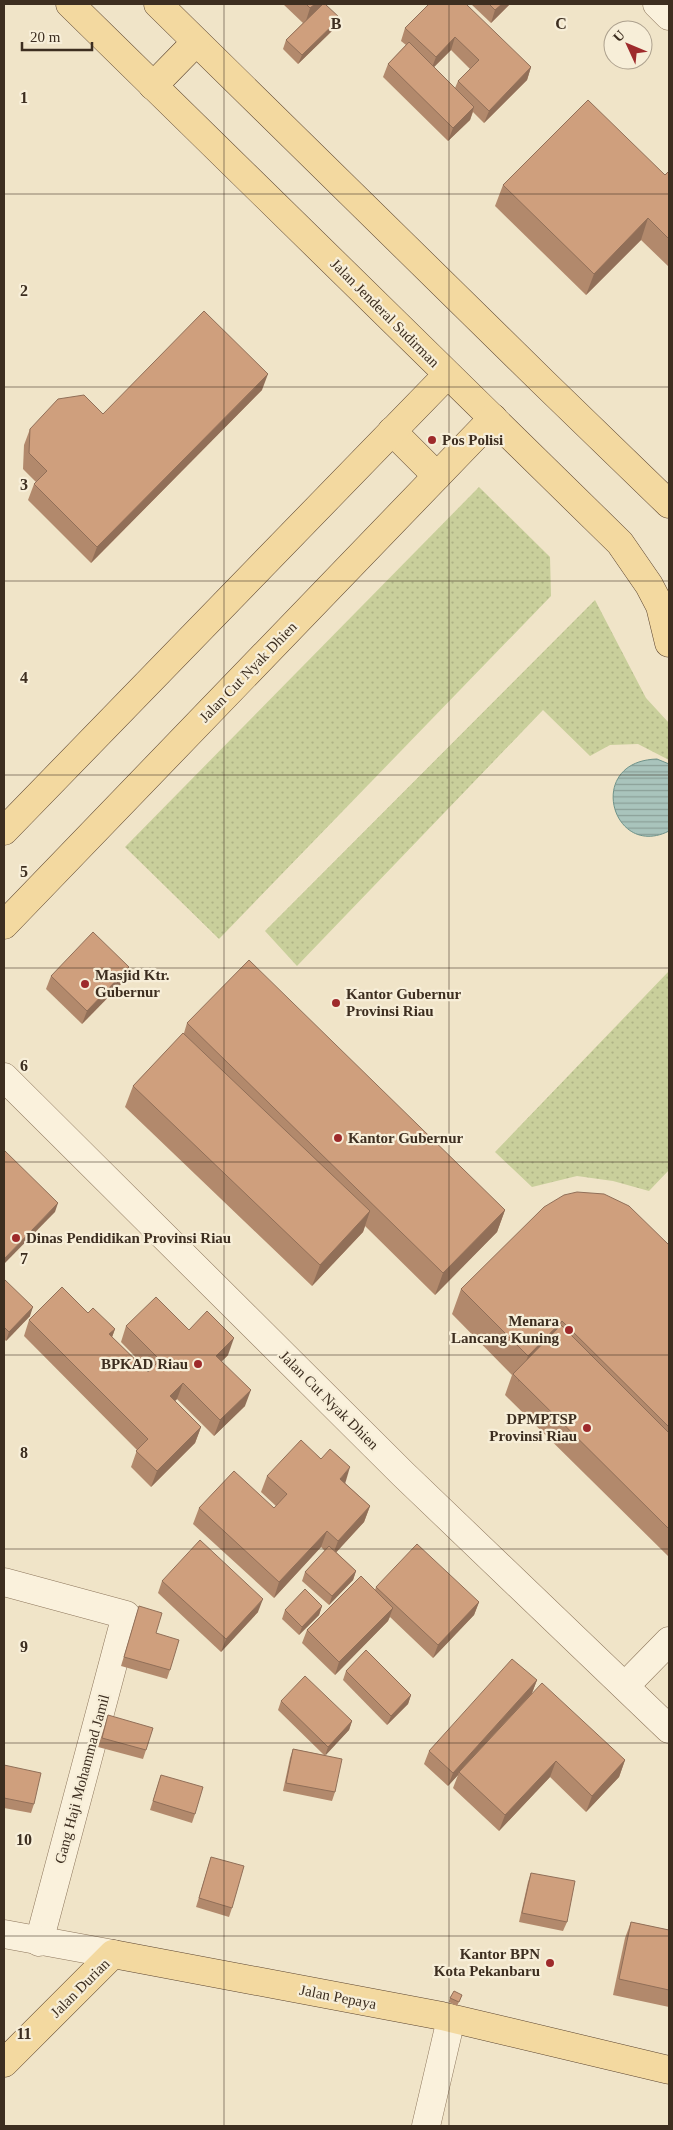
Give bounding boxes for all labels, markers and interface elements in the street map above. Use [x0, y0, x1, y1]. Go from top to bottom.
text: B [331, 15, 342, 32]
text: C [555, 15, 567, 32]
scale bar [22, 20, 92, 52]
north arrow [603, 20, 653, 70]
text: U [610, 27, 628, 45]
text: 20 m [30, 29, 61, 45]
text: 1 [20, 89, 28, 106]
street label: Jalan Jenderal Sudirman [328, 256, 443, 371]
text: 2 [20, 282, 28, 299]
place label: Pos Polisi [442, 432, 503, 448]
marker: Pos Polisi [426, 434, 438, 446]
text: 3 [20, 476, 28, 493]
street label: Jalan Cut Nyak Dhien [196, 618, 300, 725]
text: 4 [20, 669, 28, 686]
text: 5 [20, 863, 28, 880]
place label: Masjid Ktr. Gubernur [95, 967, 170, 1000]
marker: Masjid Ktr. Gubernur [79, 978, 91, 990]
place label: Kantor Gubernur Provinsi Riau [346, 986, 461, 1019]
marker: Kantor Gubernur Provinsi Riau [330, 997, 342, 1009]
text: 6 [20, 1057, 28, 1074]
place label: Kantor Gubernur [348, 1130, 463, 1146]
marker: Kantor Gubernur [332, 1132, 344, 1144]
place label: Dinas Pendidikan Provinsi Riau [26, 1230, 231, 1246]
marker: Dinas Pendidikan Provinsi Riau [10, 1232, 22, 1244]
text: 7 [20, 1250, 28, 1267]
place label: Menara Lancang Kuning [451, 1313, 559, 1346]
marker: Menara Lancang Kuning [563, 1324, 575, 1336]
street label: Jalan Cut Nyak Dhien [276, 1347, 382, 1453]
place label: BPKAD Riau [101, 1356, 188, 1372]
marker: BPKAD Riau [192, 1358, 204, 1370]
place label: DPMPTSP Provinsi Riau [489, 1411, 577, 1444]
marker: DPMPTSP Provinsi Riau [581, 1422, 593, 1434]
text: 8 [20, 1444, 28, 1461]
text: 9 [20, 1638, 28, 1655]
street label: Gang Haji Mohammad Jamil [52, 1693, 112, 1865]
text: 10 [16, 1831, 32, 1848]
place label: Kantor BPN Kota Pekanbaru [434, 1946, 540, 1979]
street label: Jalan Durian [47, 1955, 113, 2021]
marker: Kantor BPN Kota Pekanbaru [544, 1957, 556, 1969]
street label: Jalan Pepaya [298, 1982, 378, 2012]
text: 11 [16, 2025, 32, 2042]

